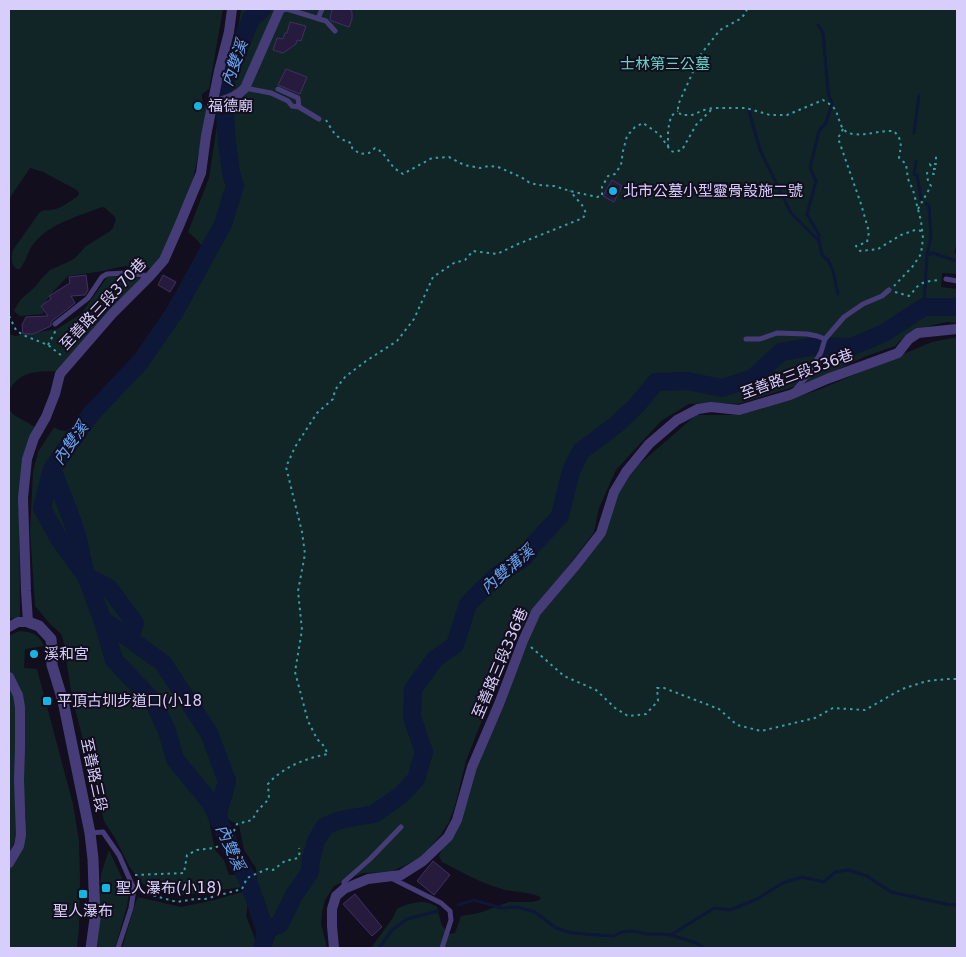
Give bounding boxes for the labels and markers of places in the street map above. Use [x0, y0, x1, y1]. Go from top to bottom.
place label: 福德廟 [208, 97, 253, 115]
marker: 福德廟 [192, 100, 204, 112]
place label: 北市公墓小型靈骨設施二號 [623, 182, 803, 200]
marker: 北市公墓小型靈骨設施二號 [607, 185, 619, 197]
place label: 溪和宮 [44, 645, 89, 663]
marker: 溪和宮 [28, 648, 40, 660]
place label: 平頂古圳步道口(小18 [57, 692, 202, 710]
marker: 平頂古圳步道口(小18 [41, 695, 53, 707]
place label: 聖人瀑布(小18) [116, 879, 222, 897]
marker: 聖人瀑布(小18) [100, 882, 112, 894]
marker: 聖人瀑布 [77, 888, 89, 900]
place label: 聖人瀑布 [53, 902, 113, 920]

